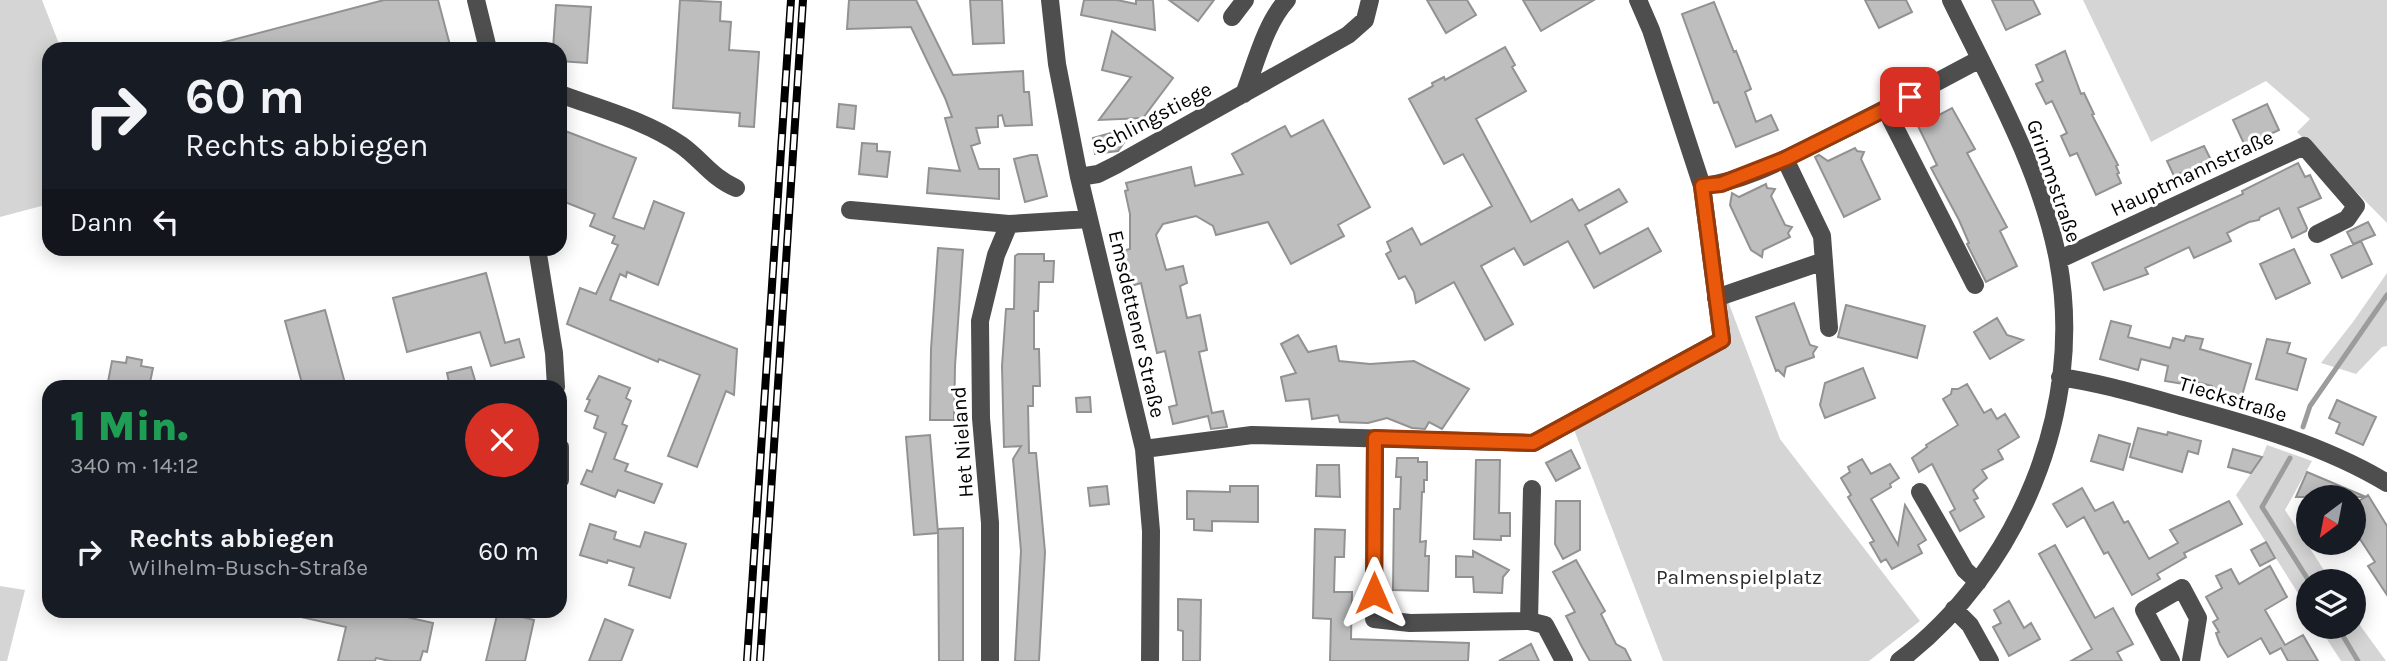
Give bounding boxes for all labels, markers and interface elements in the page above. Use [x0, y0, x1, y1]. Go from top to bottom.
pin [1880, 67, 1940, 127]
text: 60 m [185, 68, 305, 125]
icon: right [70, 70, 161, 161]
street label: Schlingstiege [1088, 77, 1216, 159]
icon: arrive [1891, 78, 1929, 116]
street label: Grimmstraße [2022, 116, 2086, 246]
street label: Hauptmannstraße [2107, 125, 2277, 221]
text: Rechts abbiegen [185, 127, 429, 164]
icon: left [147, 203, 185, 241]
text: Dann [70, 207, 133, 238]
street label: Emsdettener Straße [1104, 228, 1170, 420]
street label: Tieckstraße [2176, 371, 2290, 427]
street label: Het Nieland [946, 385, 978, 499]
text: 1 Min. [70, 401, 188, 451]
button: close [465, 403, 539, 477]
text: 340 m · 14:12 [70, 452, 199, 479]
north arrow [2296, 485, 2366, 555]
map controls [2296, 485, 2366, 639]
text: Rechts abbiegen [129, 523, 335, 554]
icon: right [70, 533, 108, 571]
text: 60 m [478, 536, 539, 567]
text: Wilhelm-Busch-Straße [129, 554, 368, 581]
position arrow [1337, 556, 1411, 630]
park label: Palmenspielplatz [1656, 565, 1822, 589]
button: layers [2296, 569, 2366, 639]

